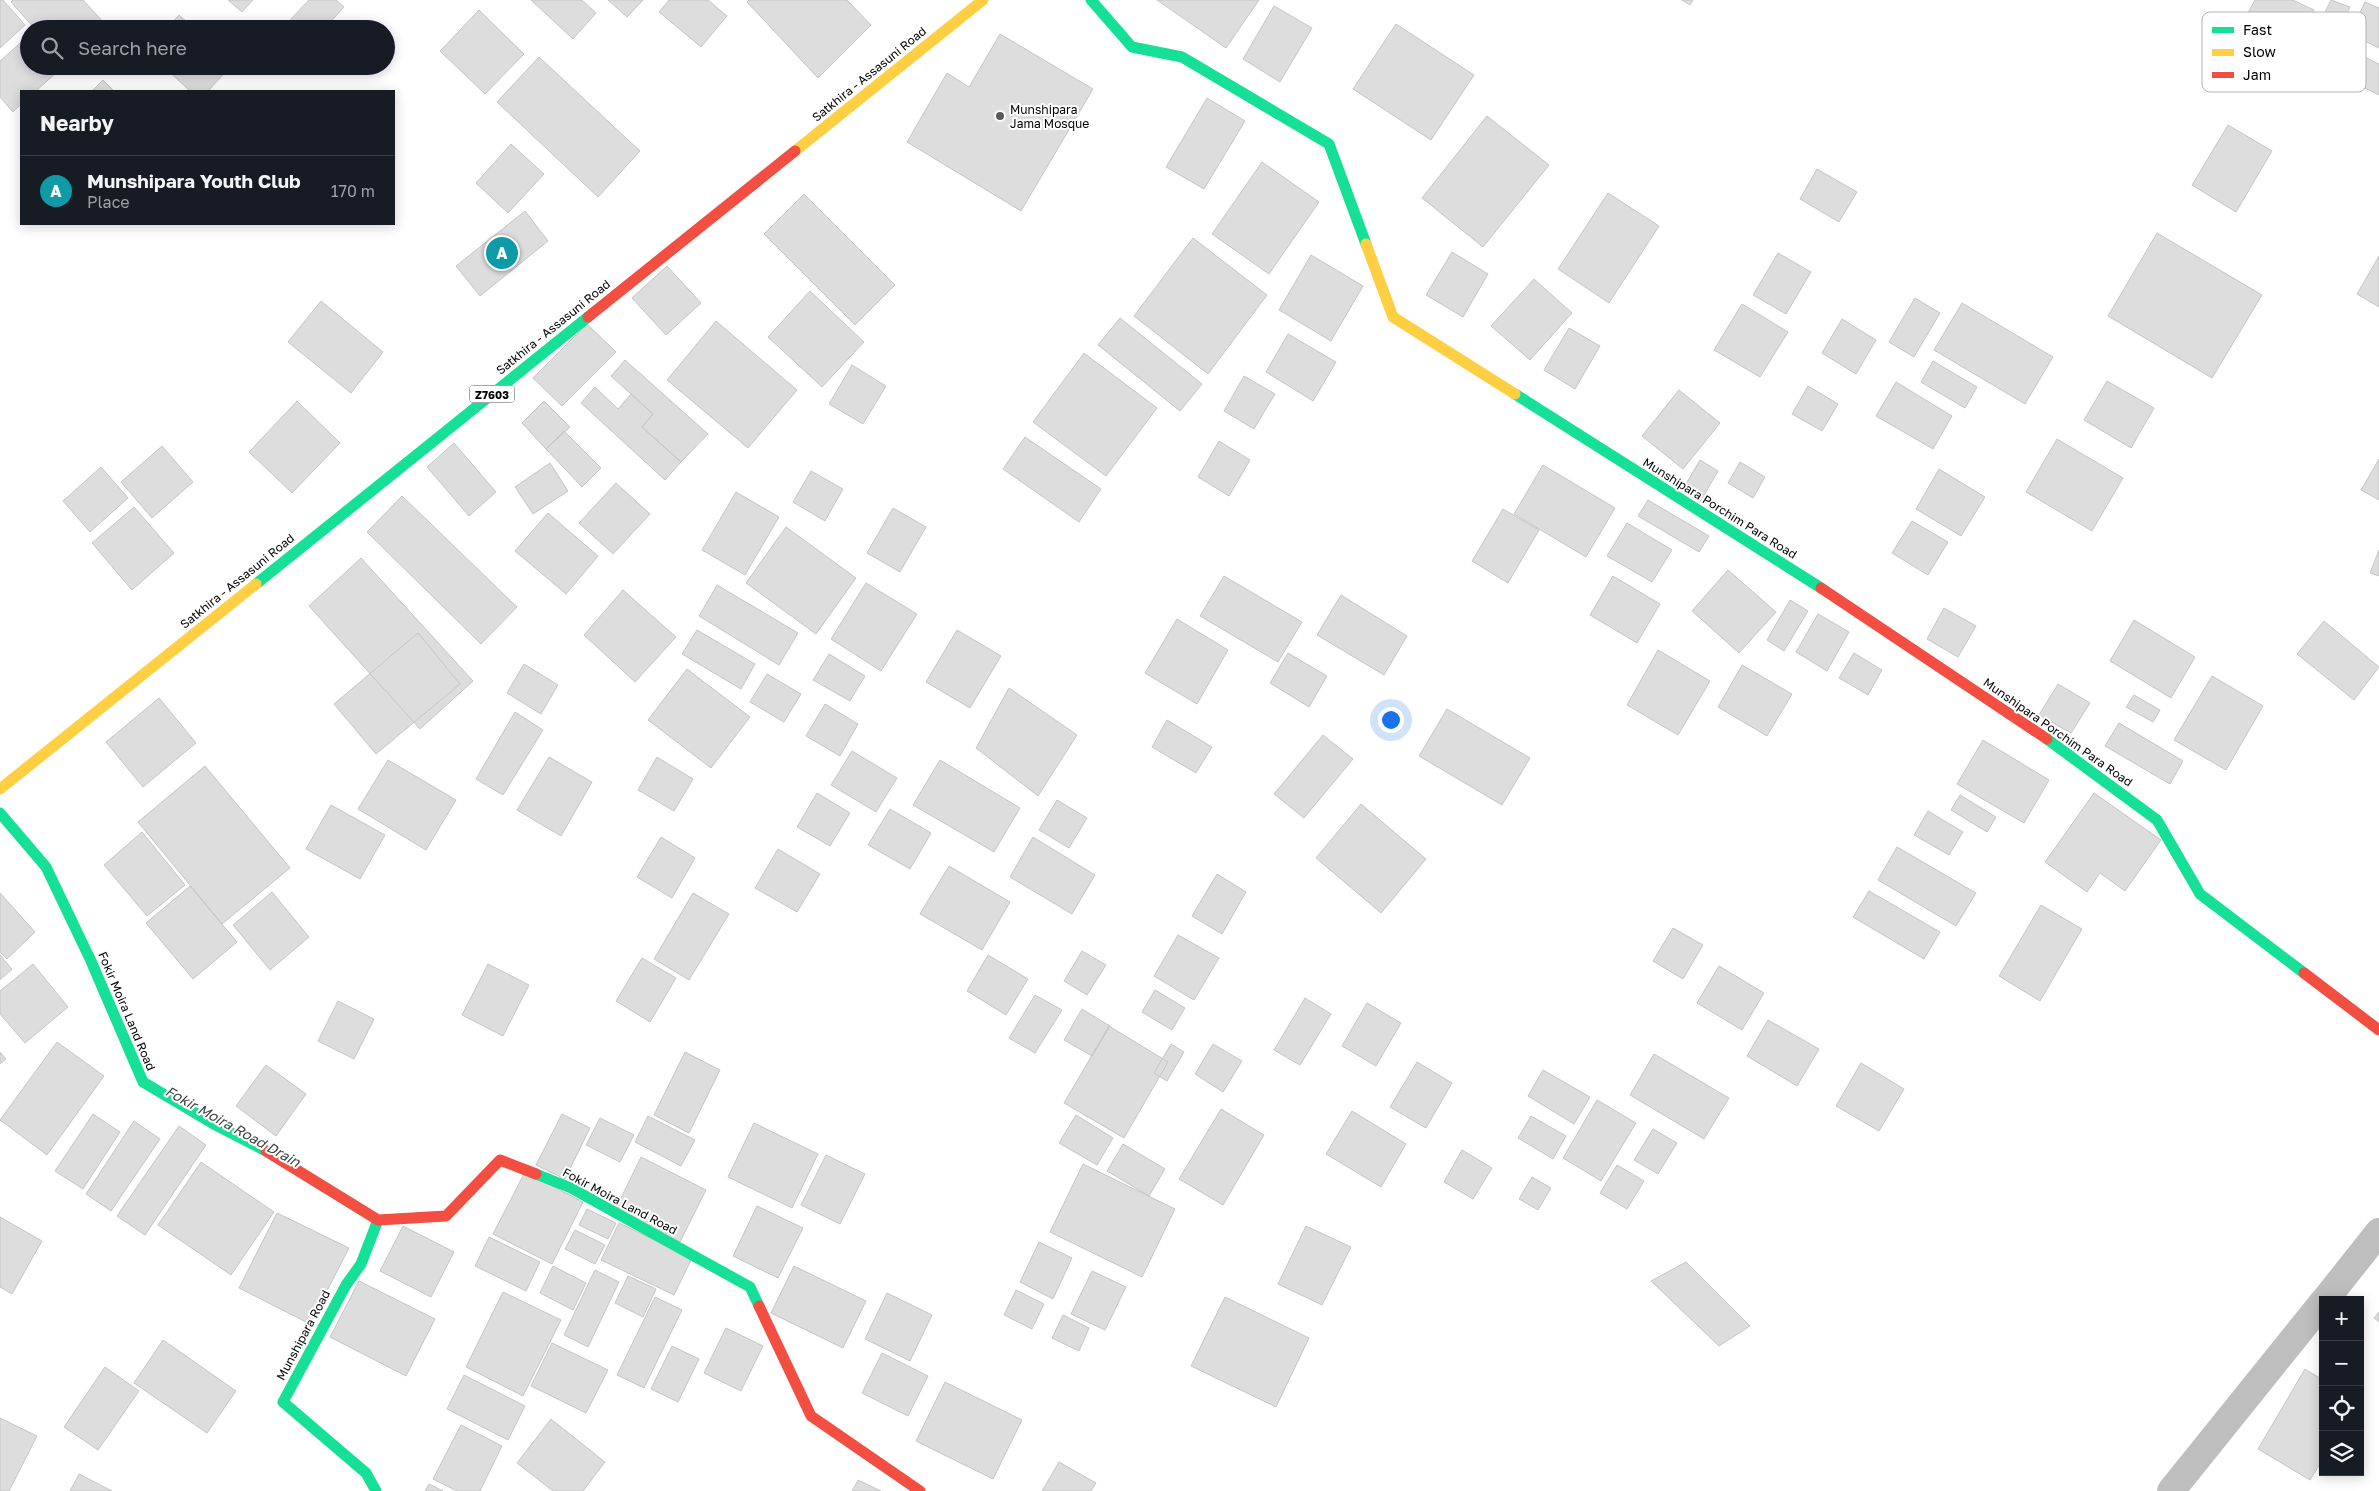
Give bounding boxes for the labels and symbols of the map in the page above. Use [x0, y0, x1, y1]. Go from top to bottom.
legend [2202, 12, 2366, 92]
text: Fast [2243, 21, 2272, 38]
street label: Satkhira - Assasuni Road [809, 23, 929, 125]
text: Slow [2243, 43, 2276, 60]
text: Jam [2243, 66, 2271, 83]
place label: Munshipara Jama Mosque [1010, 102, 1089, 131]
marker: Munshipara Jama Mosque [994, 110, 1006, 122]
pin: A [486, 234, 518, 272]
street label: Satkhira - Assasuni Road [493, 276, 613, 378]
road number: Z7603 [470, 386, 514, 402]
street label: Munshipara Porchim Para Road [1640, 454, 1800, 562]
street label: Satkhira - Assasuni Road [177, 530, 297, 632]
street label: Munshipara Porchim Para Road [1980, 675, 2136, 789]
your location [1378, 707, 1404, 733]
street label: Fokir Moira Land Road [95, 949, 159, 1073]
water label: Fokir Moira Road Drain [163, 1082, 305, 1171]
street label: Fokir Moira Land Road [560, 1164, 680, 1238]
street label: Munshipara Road [273, 1287, 333, 1383]

